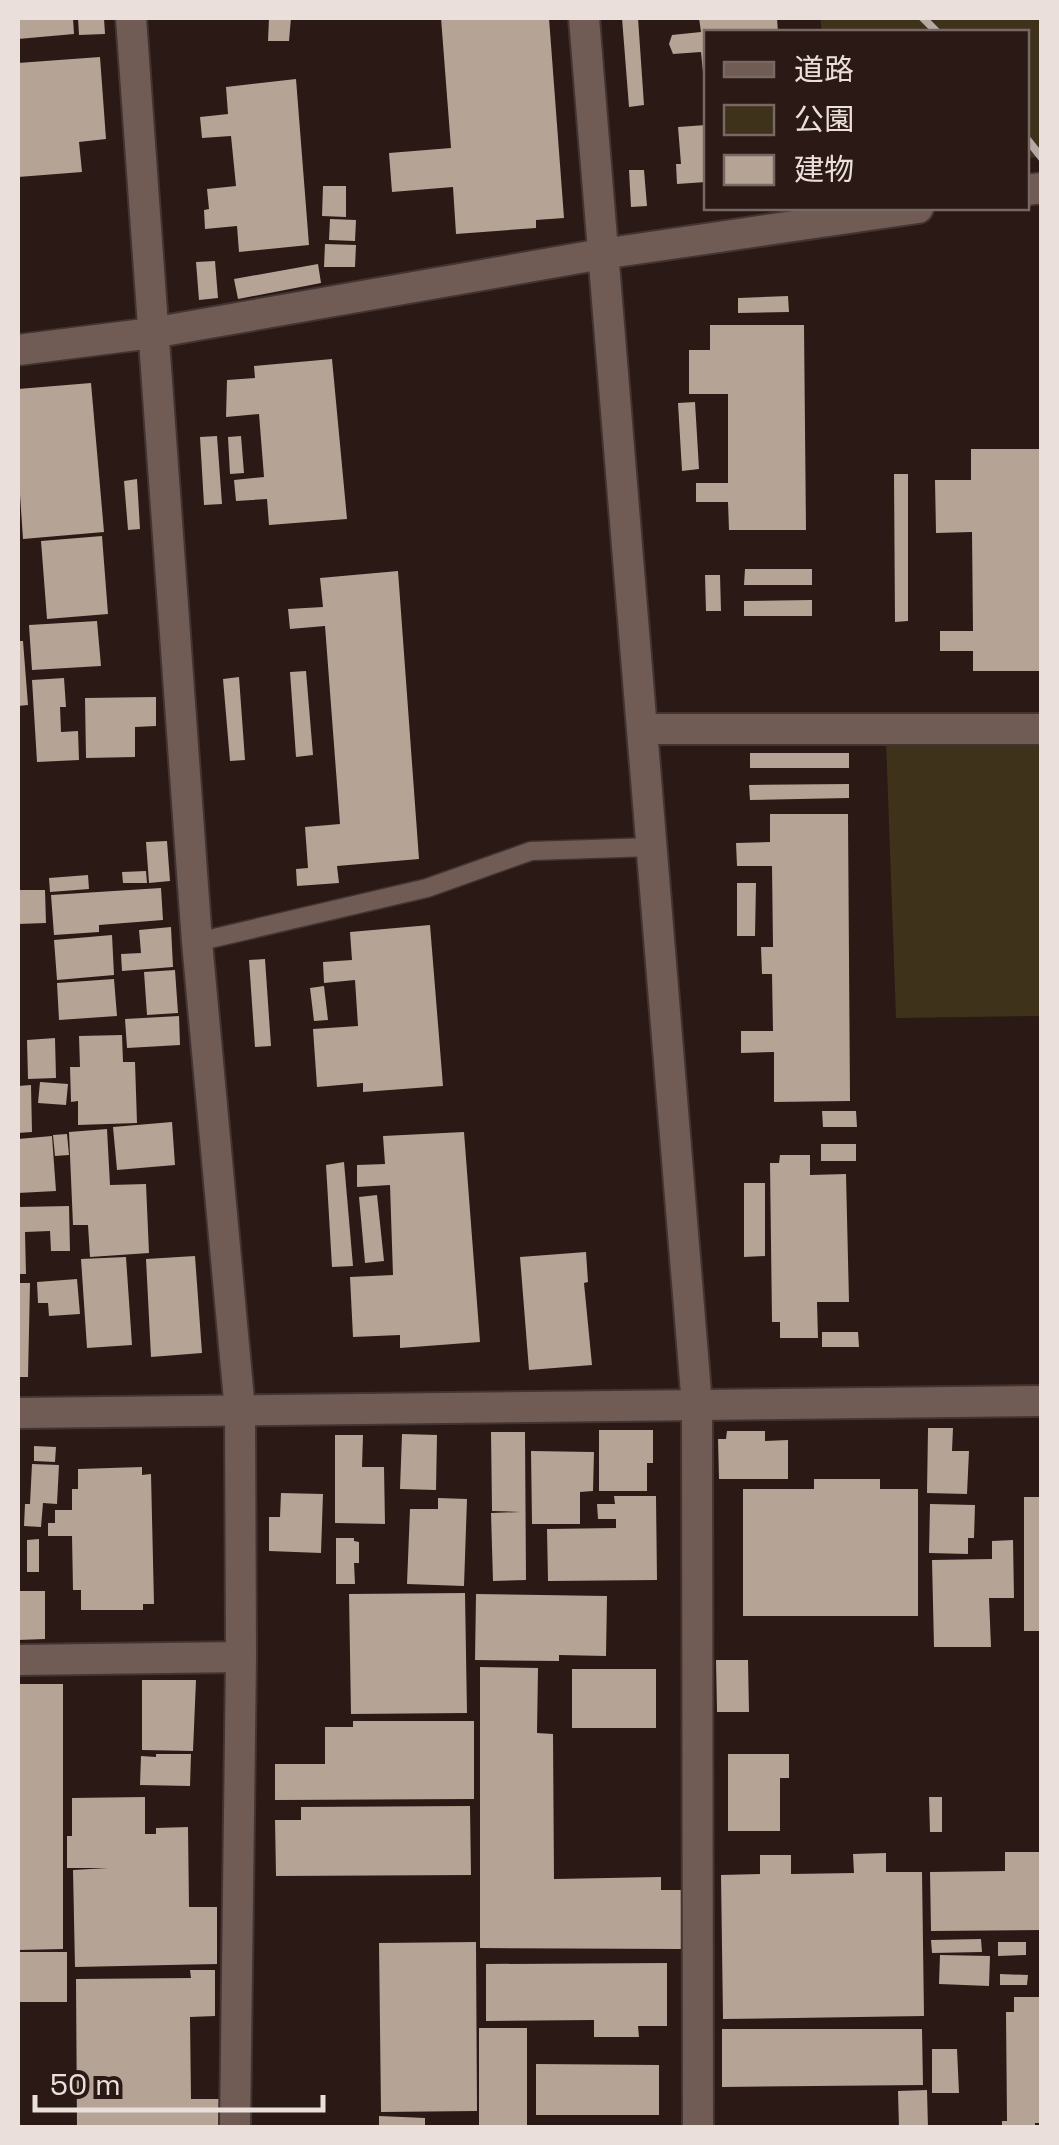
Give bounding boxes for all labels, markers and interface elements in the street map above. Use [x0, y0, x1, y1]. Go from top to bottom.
legend [704, 30, 1029, 210]
text: 道路 [794, 50, 854, 89]
text: 公園 [794, 100, 854, 139]
text: 建物 [794, 150, 854, 189]
scale bar [35, 2050, 322, 2112]
text: 50 m [50, 2065, 121, 2104]

